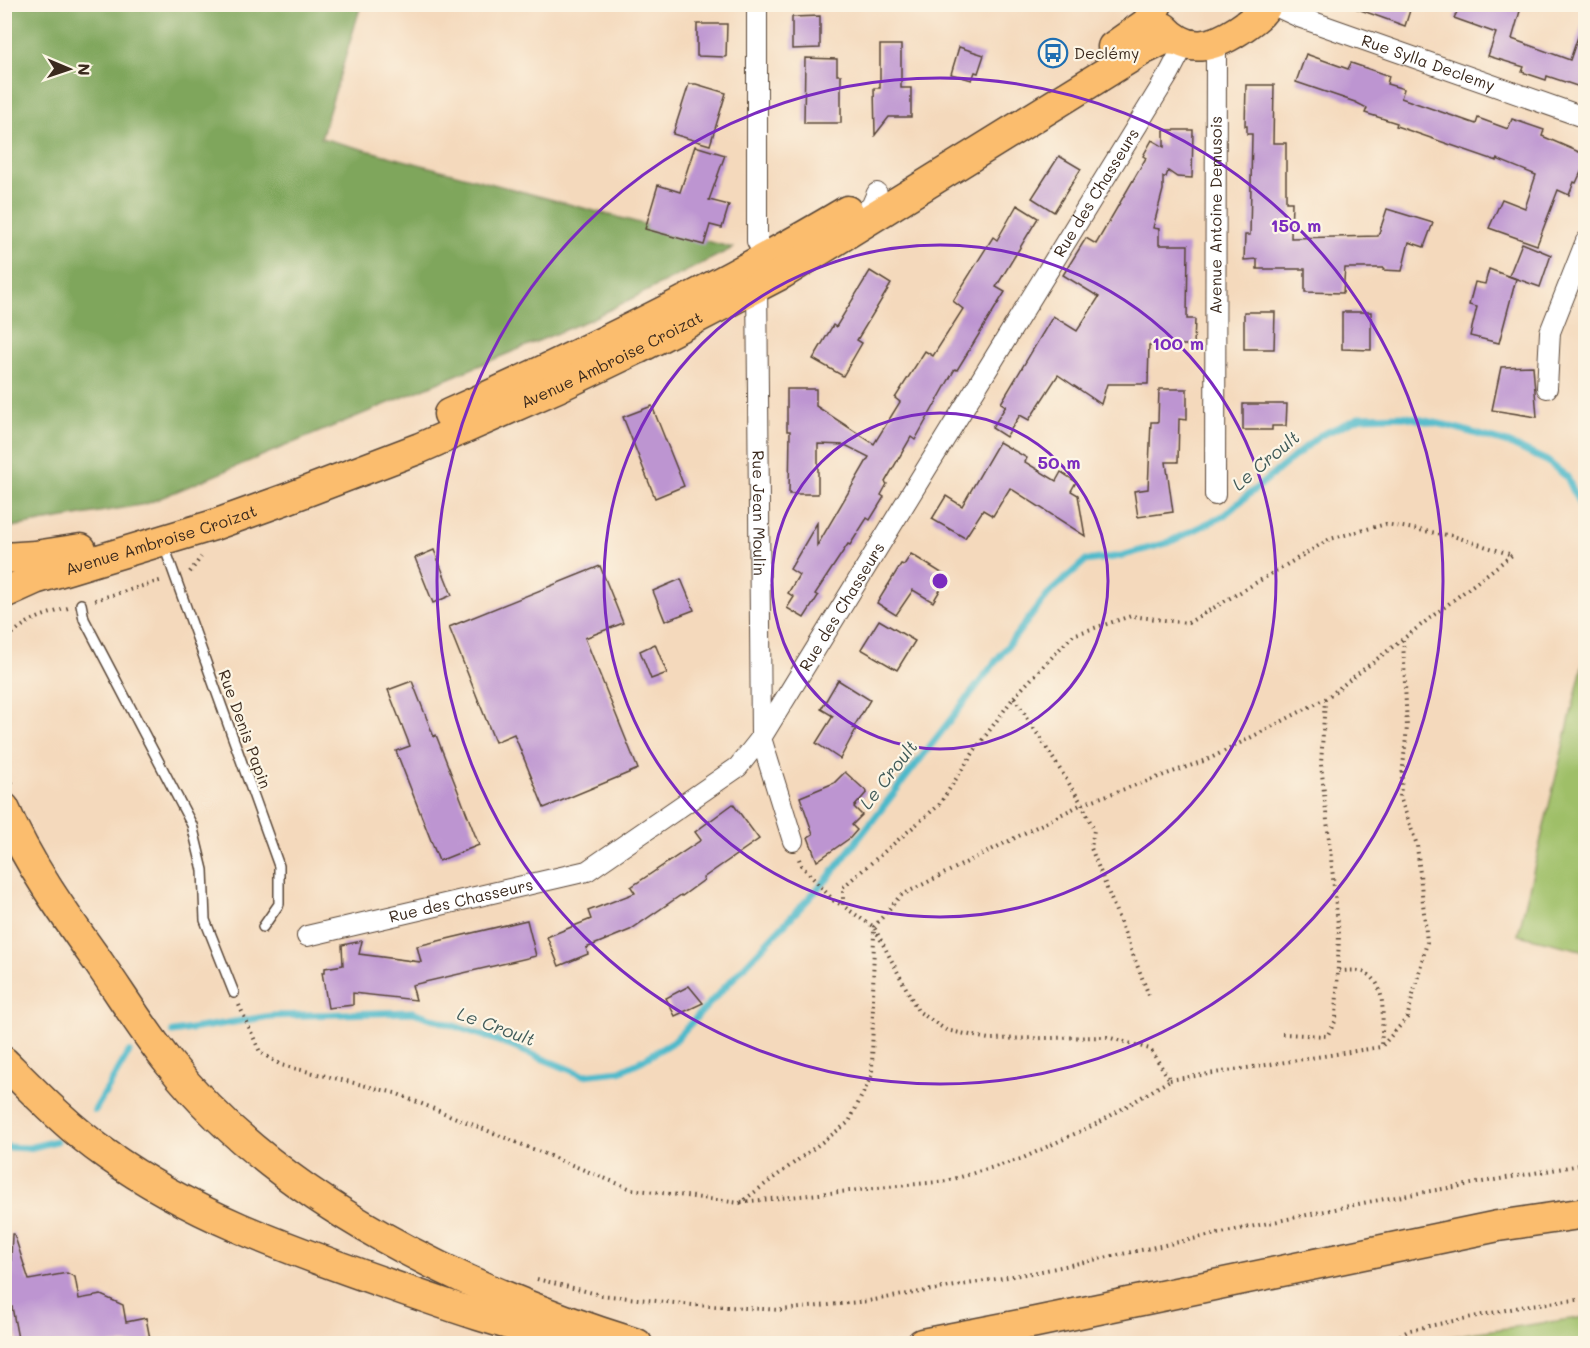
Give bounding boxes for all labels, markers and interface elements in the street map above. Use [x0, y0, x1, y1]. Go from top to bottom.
street label: Rue Sylla Declemy [1359, 29, 1498, 95]
bus stop icon: Declémy [1037, 37, 1069, 69]
north arrow [39, 39, 99, 99]
place label: Declémy [1074, 42, 1139, 63]
text: N [74, 63, 95, 76]
street label: Avenue Antoine Demusois [1204, 116, 1226, 314]
street label: Rue des Chasseurs [1048, 124, 1143, 261]
text: 150 m [1271, 213, 1321, 237]
street label: Avenue Ambroise Croizat [517, 306, 706, 412]
text: 100 m [1152, 331, 1204, 355]
water label: Le Croult [1227, 425, 1304, 496]
street label: Rue Jean Moulin [748, 450, 771, 576]
text: 50 m [1038, 450, 1080, 474]
street label: Avenue Ambroise Croizat [63, 499, 260, 579]
street label: Rue des Chasseurs [794, 538, 889, 675]
centre of rings [930, 571, 950, 591]
street label: Rue Denis Papin [214, 667, 277, 791]
water label: Le Croult [854, 735, 923, 814]
street label: Rue des Chasseurs [387, 873, 535, 927]
water label: Le Croult [454, 1001, 539, 1051]

